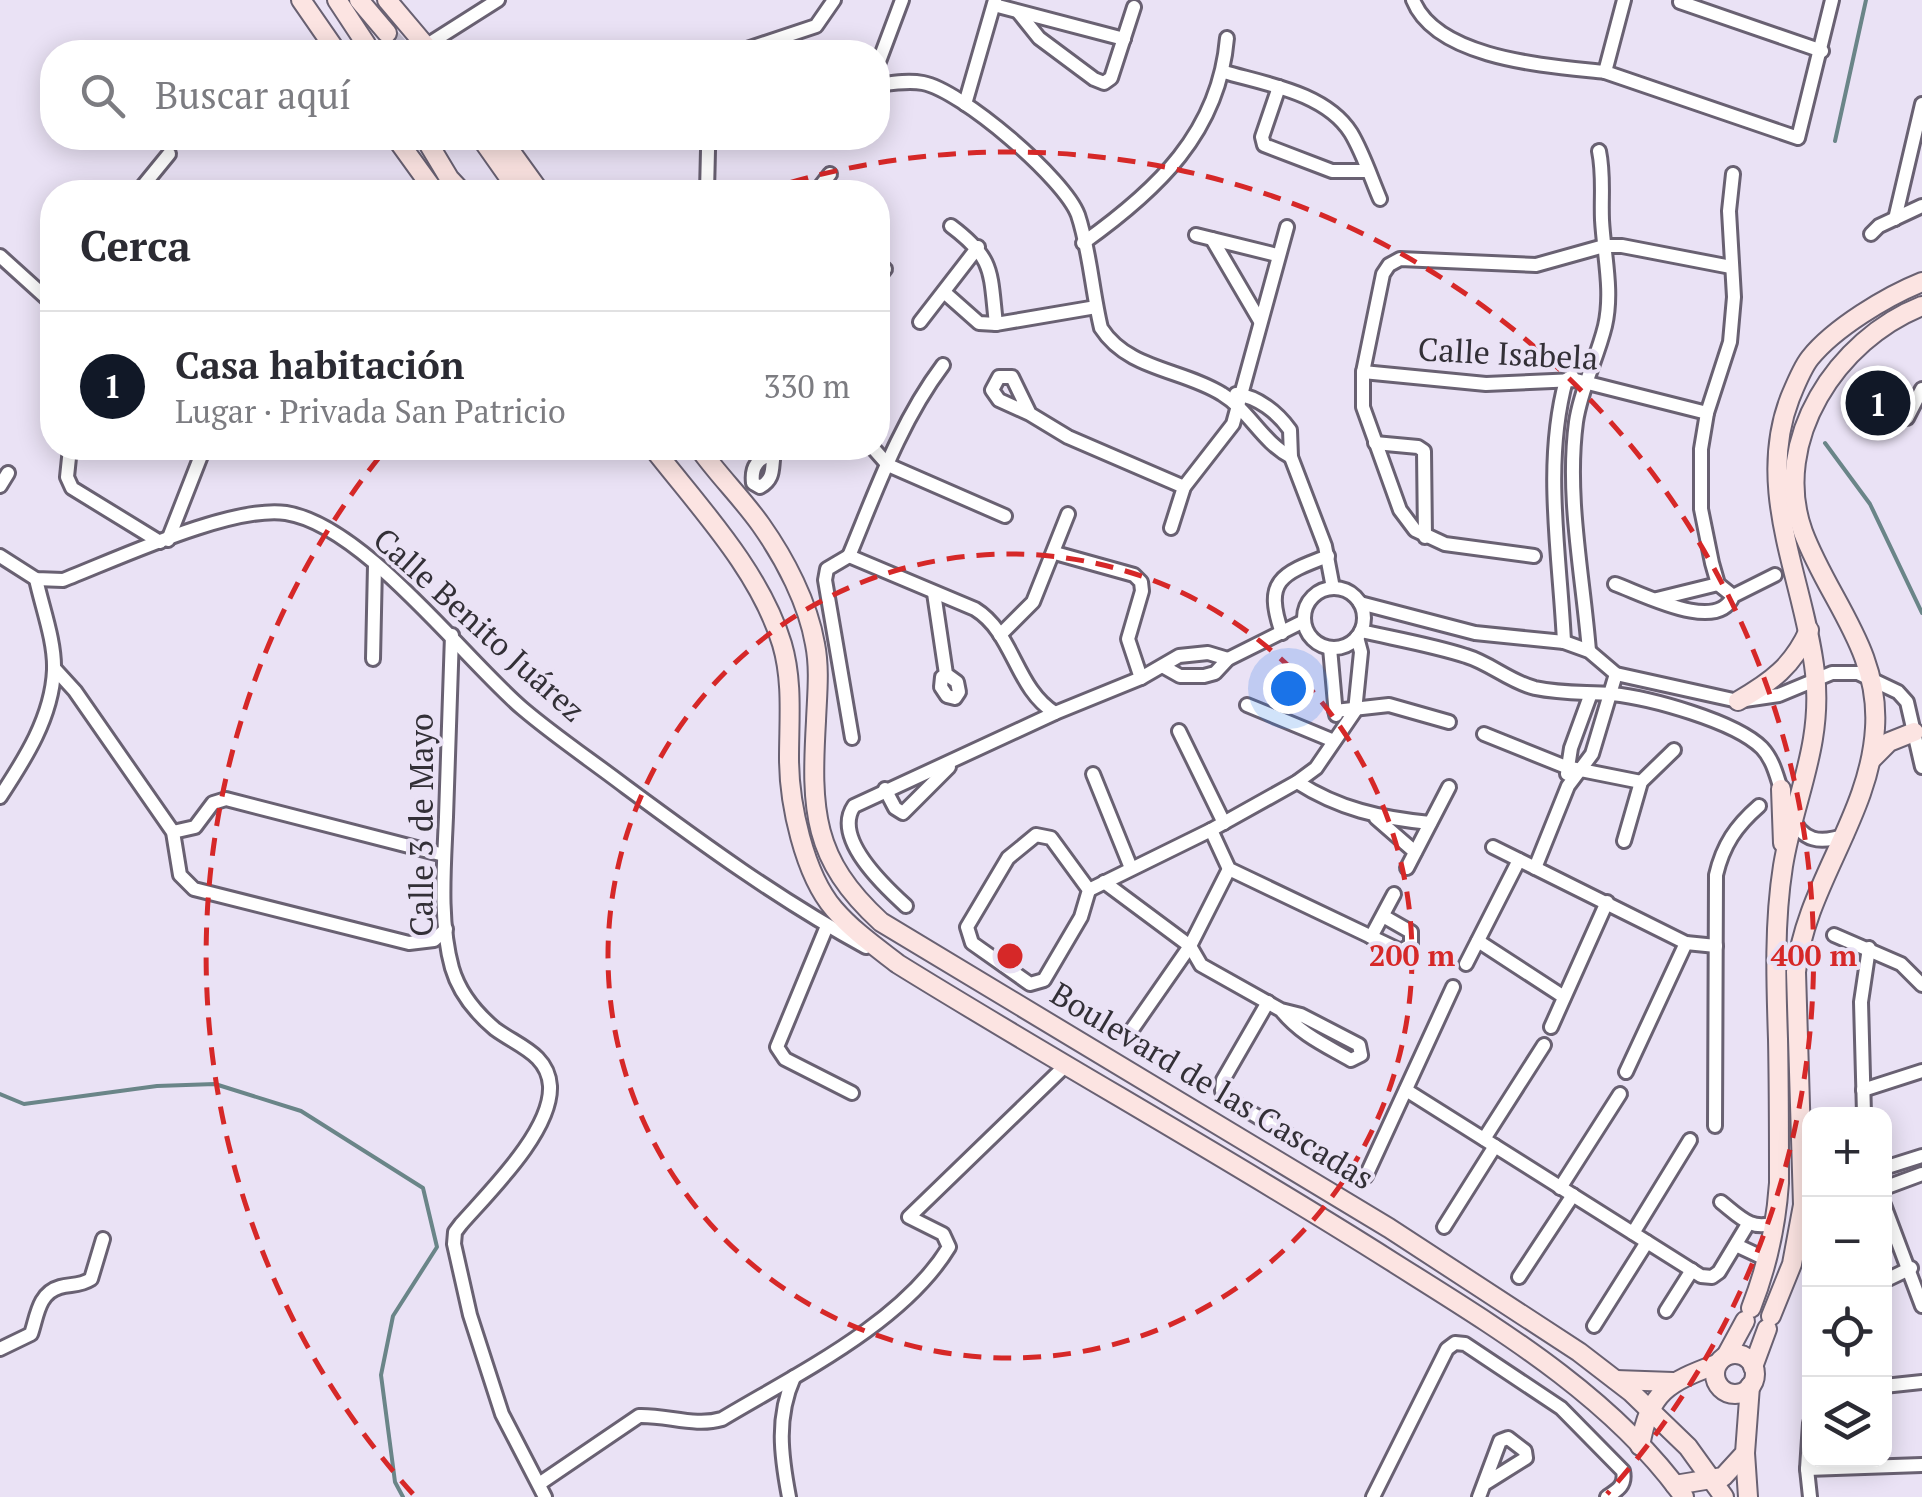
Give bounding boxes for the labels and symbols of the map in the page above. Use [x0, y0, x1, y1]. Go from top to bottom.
street label: Calle Isabela [1417, 327, 1599, 379]
pin: 1 [1846, 366, 1910, 440]
street label: Calle Benito Juárez [365, 518, 594, 730]
your location [1263, 663, 1314, 714]
street label: Calle 3 de Mayo [400, 713, 442, 937]
text: 200 m [1369, 935, 1456, 975]
text: 400 m [1771, 935, 1858, 975]
centre of rings [992, 938, 1028, 974]
street label: Boulevard de las Cascadas [1043, 972, 1382, 1198]

